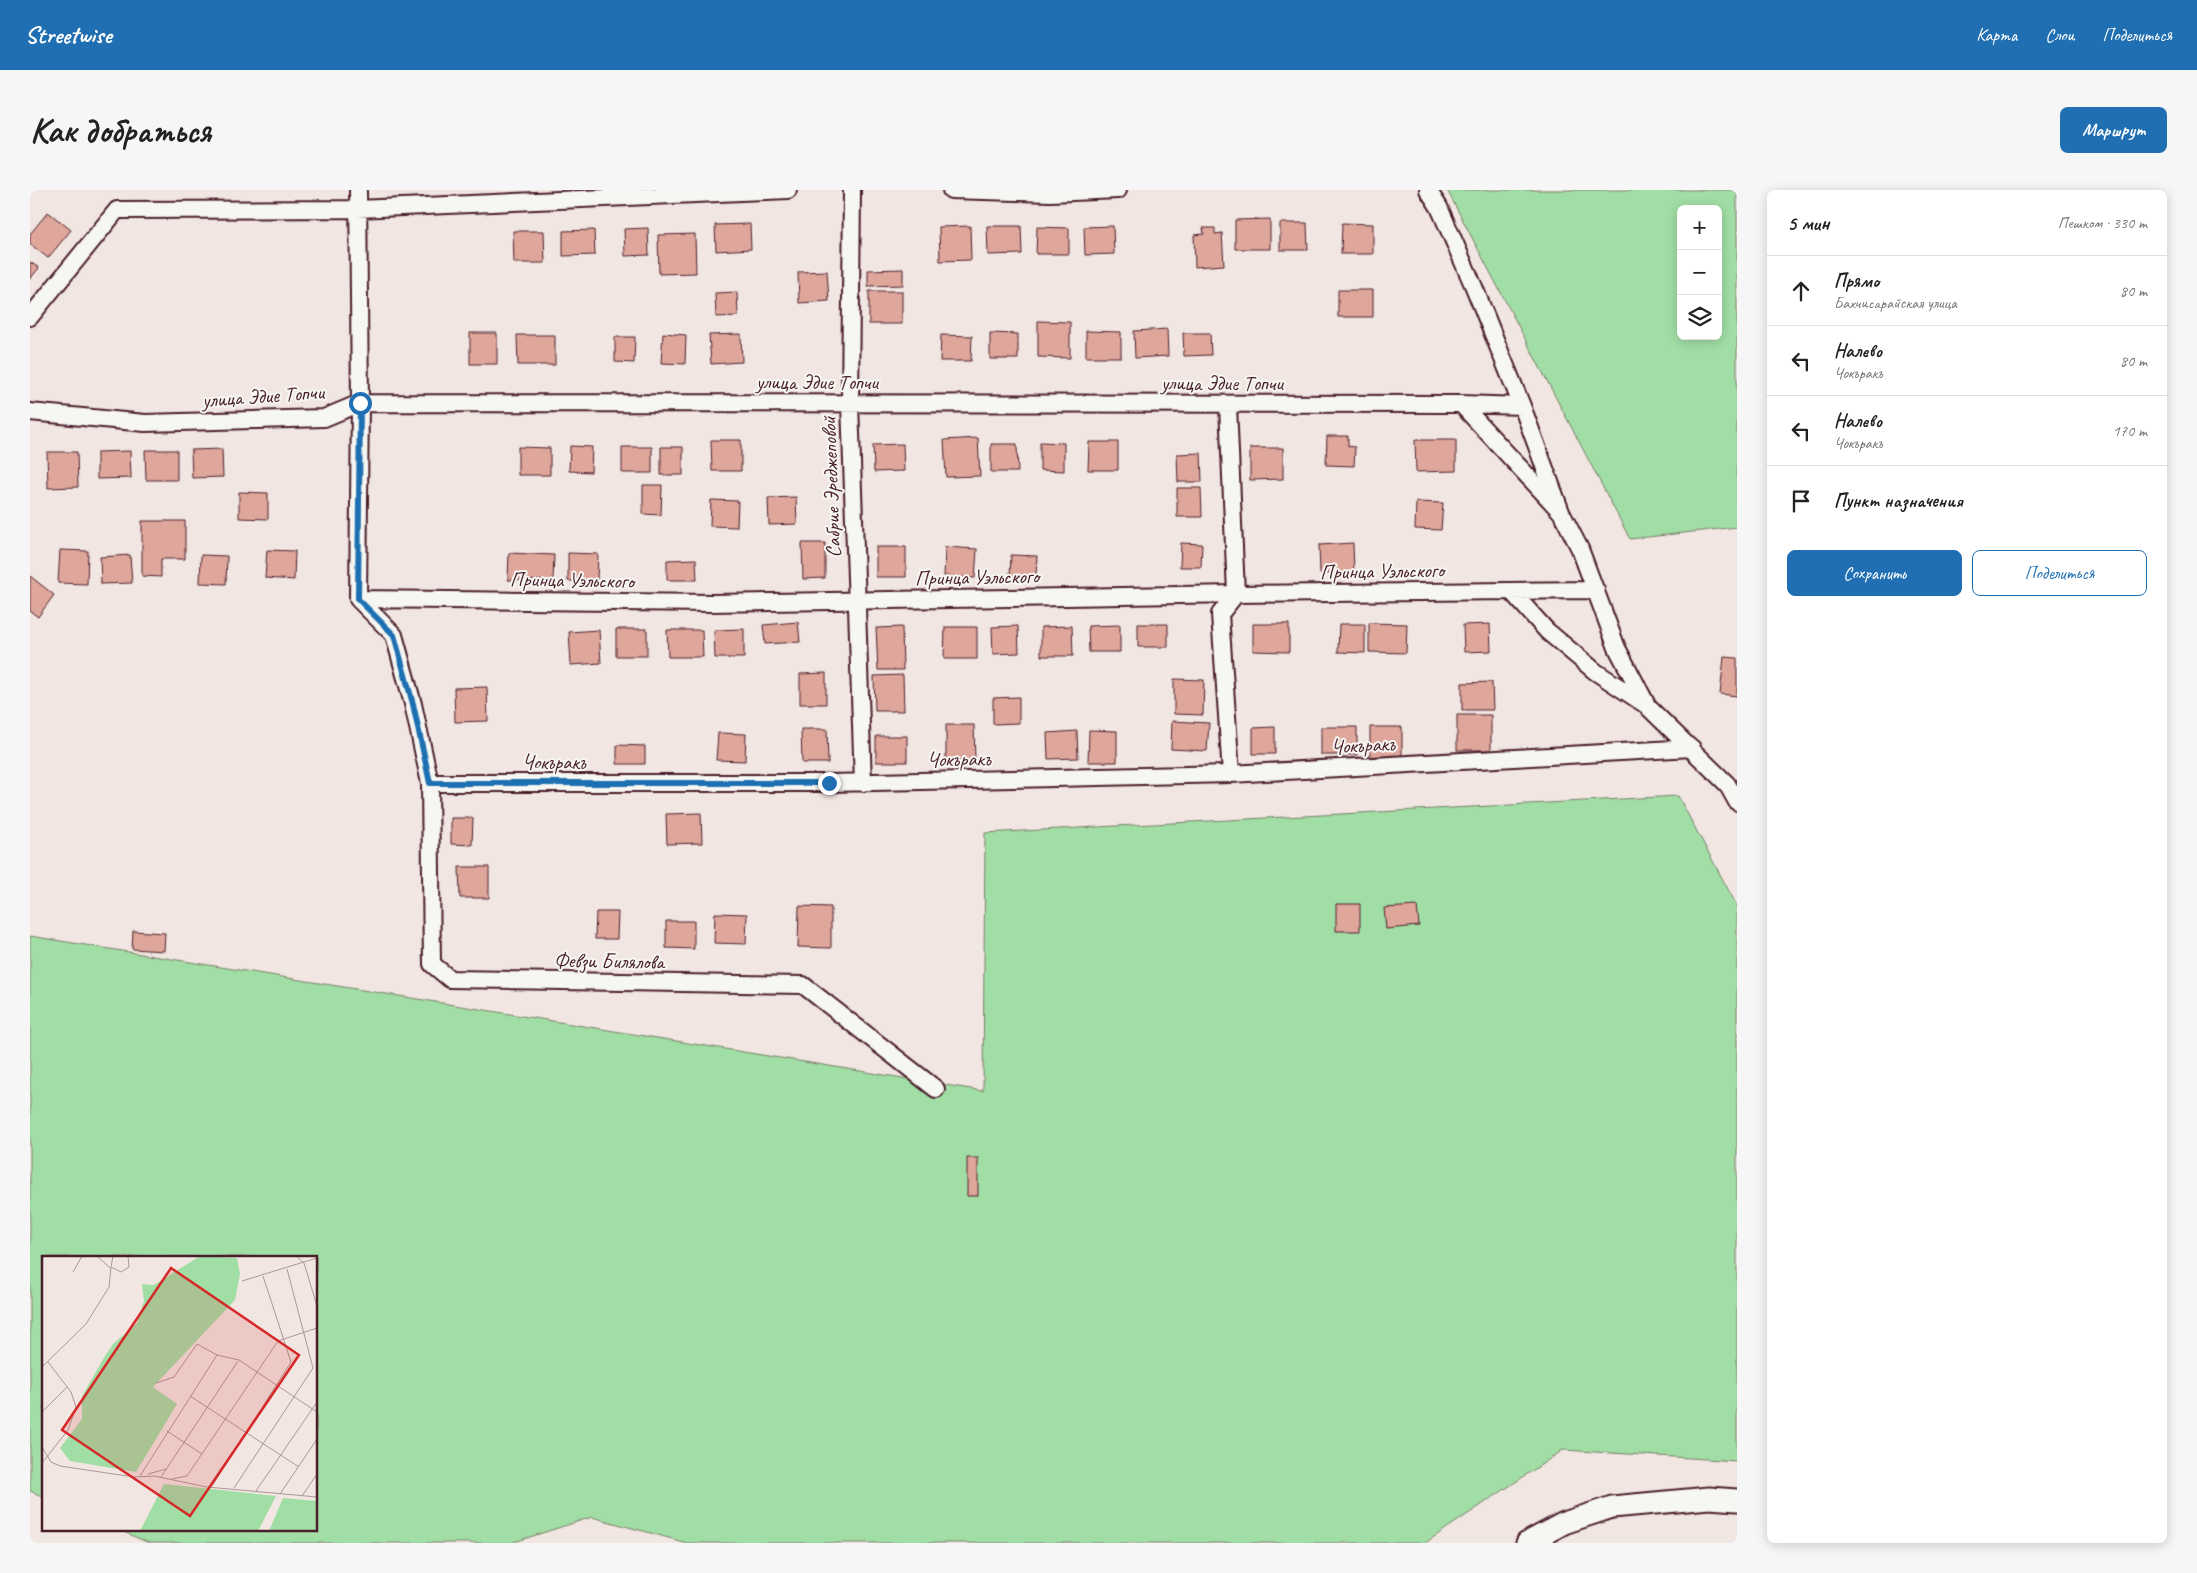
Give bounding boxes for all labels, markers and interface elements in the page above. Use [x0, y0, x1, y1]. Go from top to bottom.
text: Streetwise [25, 20, 111, 50]
text: Карта [1976, 24, 2017, 46]
text: Слои [2045, 24, 2074, 46]
text: Поделиться [2102, 24, 2172, 46]
button: Маршрут [2060, 107, 2167, 153]
text: Как добраться [30, 108, 211, 153]
map controls [1677, 205, 1722, 340]
button: + [1677, 205, 1722, 250]
text: 5 мин [1787, 210, 1829, 236]
text: Пешком · 330 m [2058, 213, 2147, 233]
button: − [1677, 250, 1722, 295]
text: Прямо [1834, 269, 1879, 293]
icon: ahead [1787, 277, 1815, 305]
text: 80 m [2120, 281, 2147, 301]
text: Бахчисарайская улица [1834, 293, 1957, 313]
button: layers [1677, 295, 1722, 340]
text: Налево [1834, 339, 1882, 363]
icon: left [1787, 347, 1815, 375]
text: 80 m [2120, 351, 2147, 371]
text: Чокъракъ [1834, 363, 1883, 383]
street label: улица Эдие Топчи [754, 369, 879, 395]
street label: улица Эдие Топчи [1159, 370, 1284, 396]
street label: улица Эдие Топчи [199, 379, 326, 413]
route start [349, 392, 372, 415]
text: Налево [1834, 409, 1882, 433]
street label: Сабрие Эреджеповой [815, 415, 846, 558]
icon: left [1787, 417, 1815, 445]
text: 170 m [2113, 421, 2147, 441]
text: Чокъракъ [1834, 433, 1883, 453]
icon: arrive [1787, 487, 1815, 515]
text: Пункт назначения [1834, 489, 1963, 513]
button: Сохранить [1787, 550, 1962, 596]
button: Поделиться [1972, 550, 2147, 596]
street label: Принца Уэльского [1320, 557, 1447, 585]
street label: Принца Уэльского [915, 563, 1042, 591]
street label: Принца Уэльского [510, 566, 637, 594]
street label: Чокъракъ [1330, 730, 1397, 760]
street label: Чокъракъ [927, 745, 993, 773]
street label: Чокъракъ [522, 749, 587, 775]
route end [818, 772, 841, 795]
street label: Февзи Билялова [554, 947, 667, 975]
inset map [42, 1256, 318, 1530]

